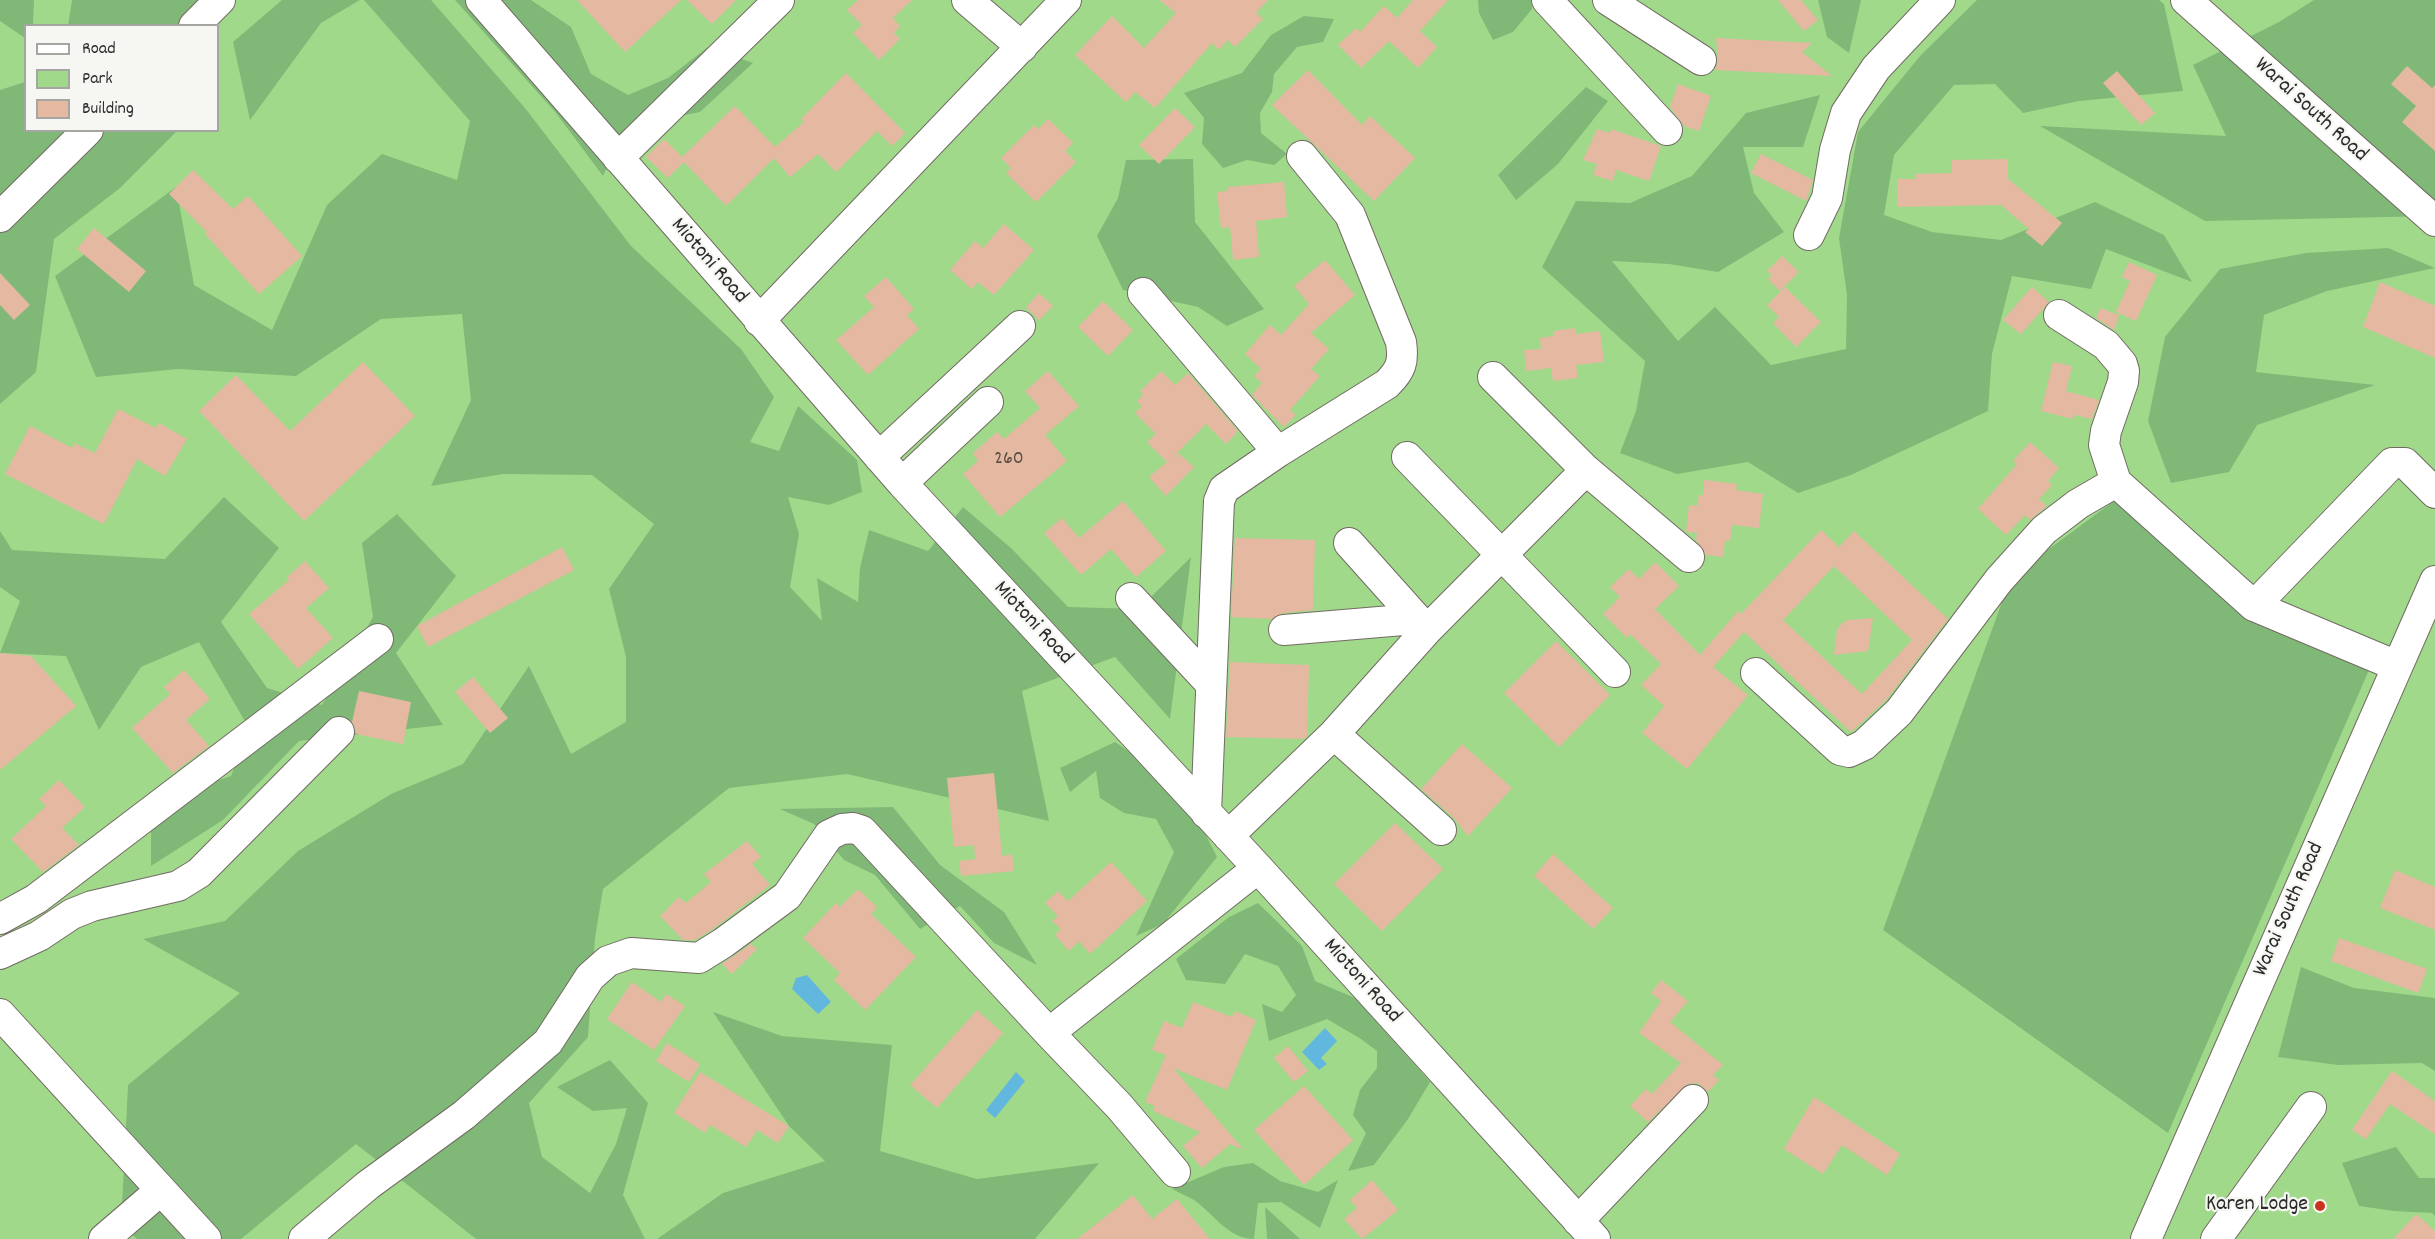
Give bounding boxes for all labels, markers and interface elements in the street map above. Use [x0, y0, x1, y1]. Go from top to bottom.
legend [24, 24, 219, 132]
text: Road [82, 37, 116, 62]
street label: Warai South Road [2248, 53, 2372, 169]
text: Park [82, 67, 113, 92]
text: Building [82, 97, 134, 122]
street label: Miotoni Road [664, 214, 752, 310]
house number: 260 [994, 448, 1024, 472]
street label: Miotoni Road [987, 577, 1077, 671]
street label: Warai South Road [2249, 839, 2331, 981]
street label: Miotoni Road [1316, 934, 1406, 1030]
place label: Karen Lodge [2206, 1193, 2308, 1219]
marker: Karen Lodge [2313, 1199, 2327, 1213]

